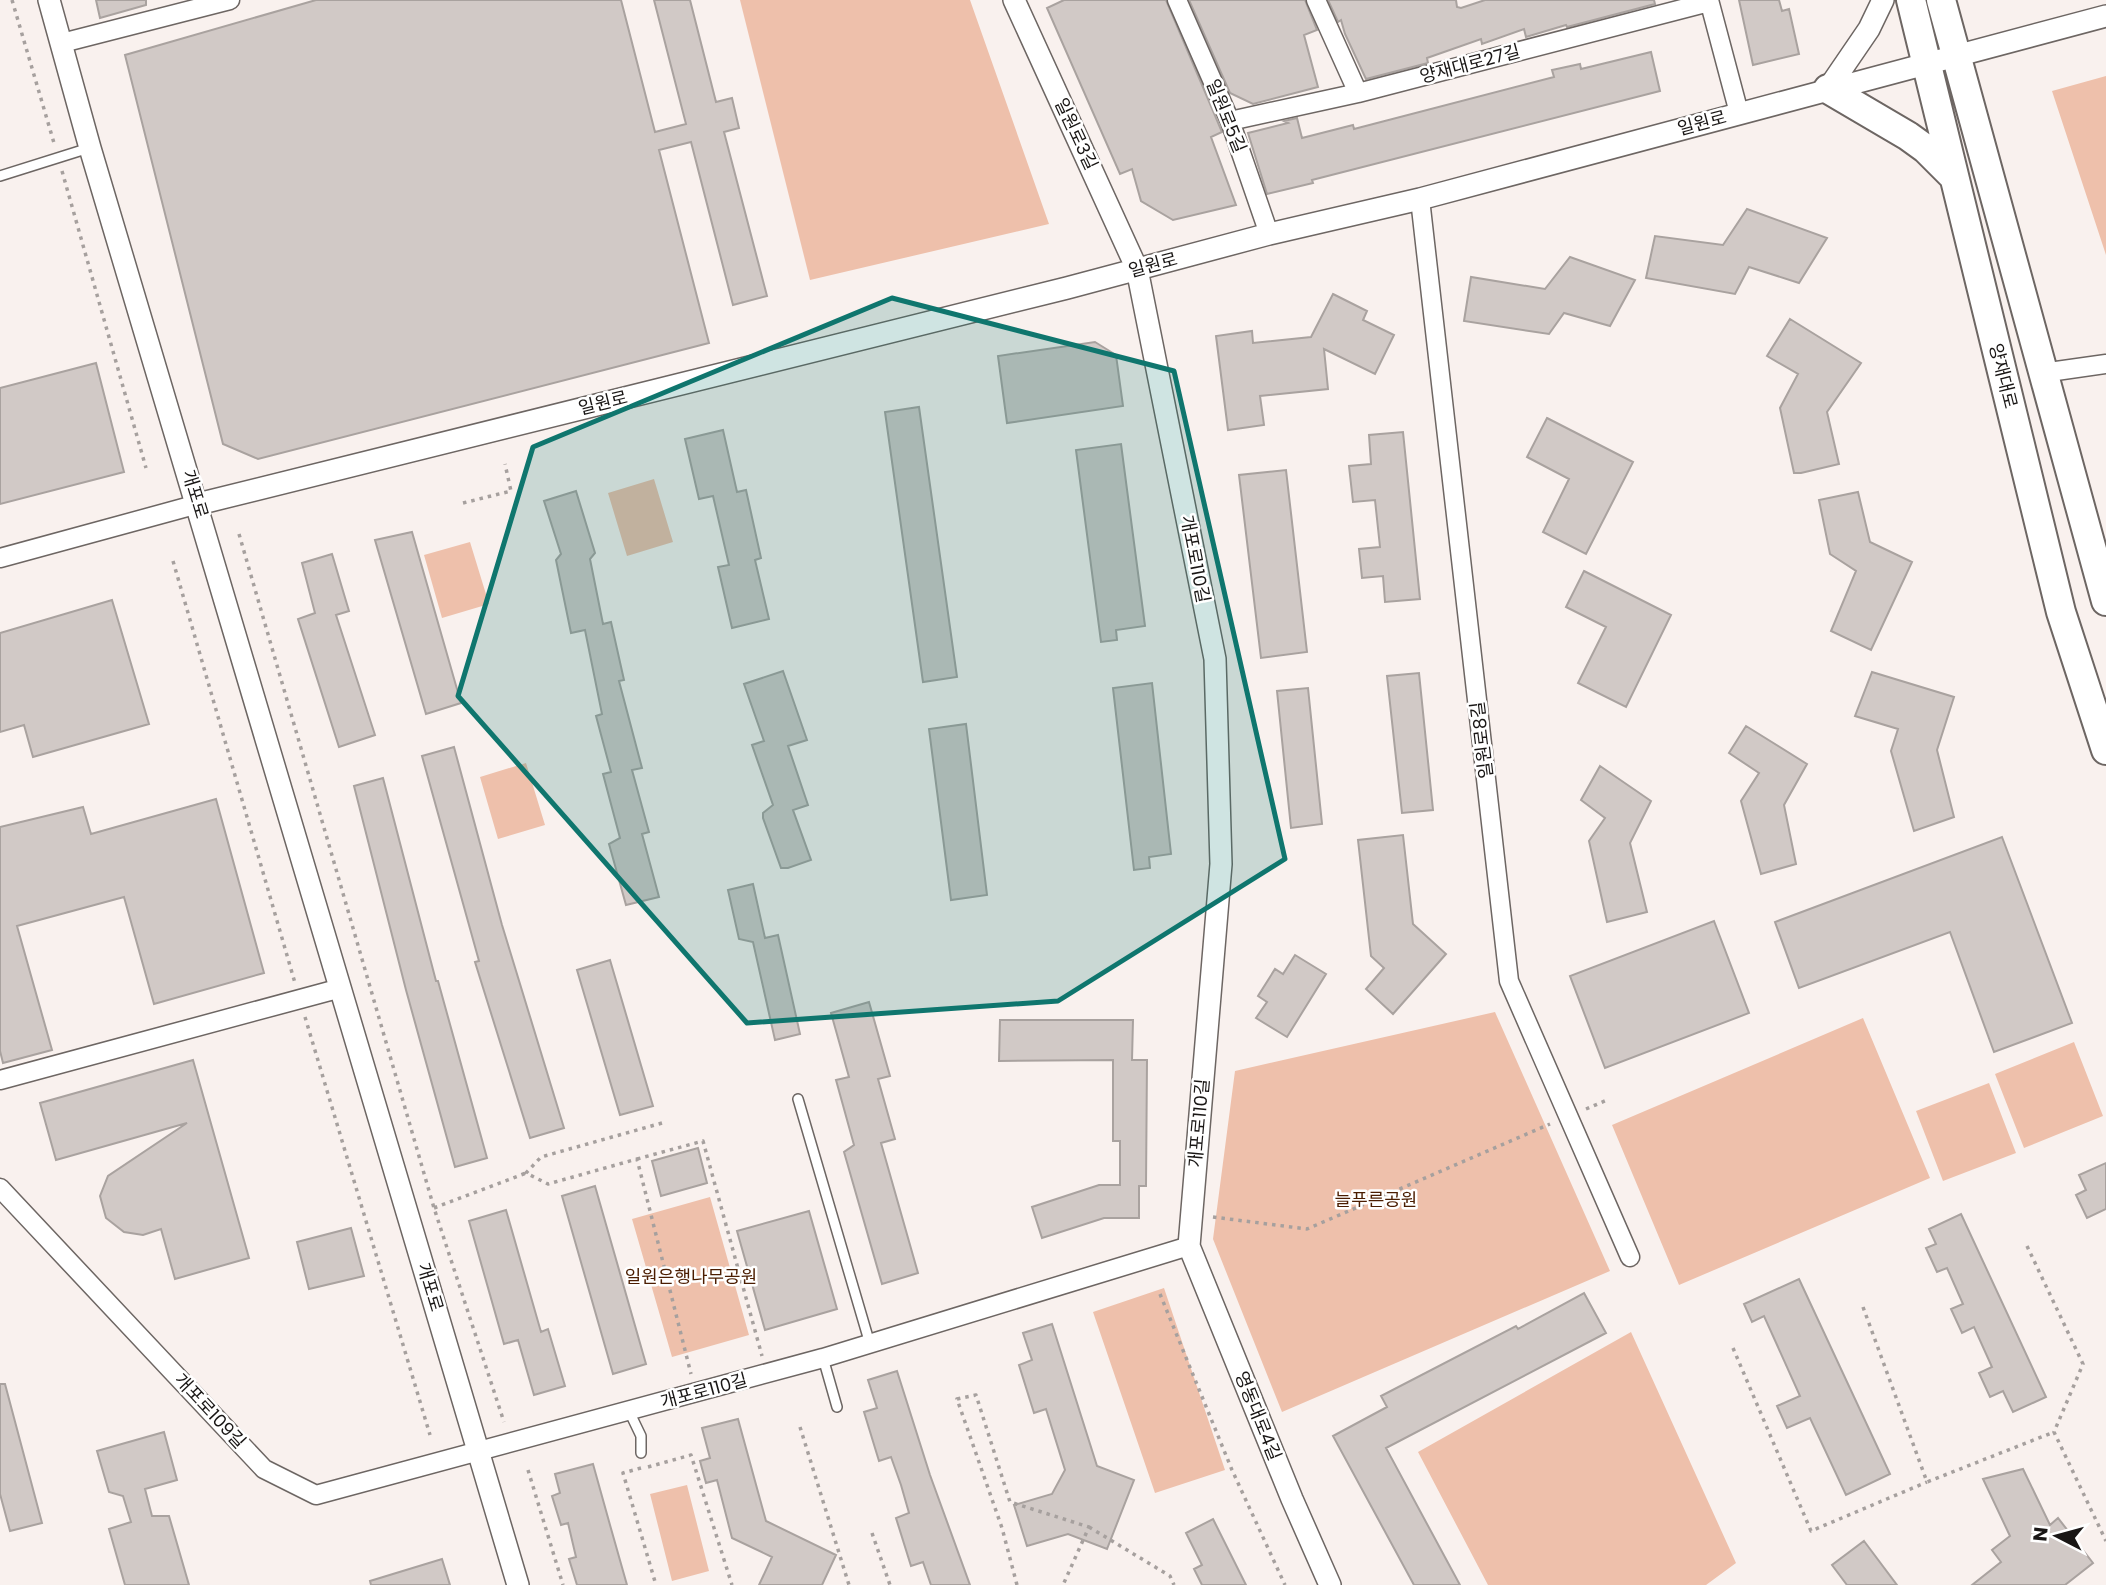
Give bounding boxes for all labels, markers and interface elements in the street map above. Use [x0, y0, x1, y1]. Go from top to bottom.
street label: 양재대로27길 [1417, 38, 1523, 89]
street label: 일원로5길 [1200, 75, 1253, 156]
street label: 일원로3길 [1049, 94, 1104, 174]
street label: 일원로 [1675, 104, 1729, 141]
street label: 일원로 [1126, 246, 1180, 283]
street label: 양재대로 [1983, 341, 2024, 411]
street label: 일원로 [576, 384, 630, 421]
street label: 개포로 [176, 466, 215, 521]
street label: 개포로110길 [1175, 513, 1216, 605]
street label: 일원로8길 [1464, 700, 1499, 780]
street label: 개포로110길 [1182, 1077, 1215, 1168]
park label: 늘푸른공원 [1335, 1187, 1417, 1212]
street label: 개포로 [411, 1259, 450, 1314]
park label: 일원은행나무공원 [625, 1264, 757, 1289]
street label: 개포로110길 [658, 1367, 750, 1414]
street label: 영동대로4길 [1229, 1367, 1288, 1464]
street label: 개포로109길 [169, 1368, 252, 1454]
north arrow [2022, 1501, 2092, 1571]
text: N [2026, 1526, 2055, 1543]

